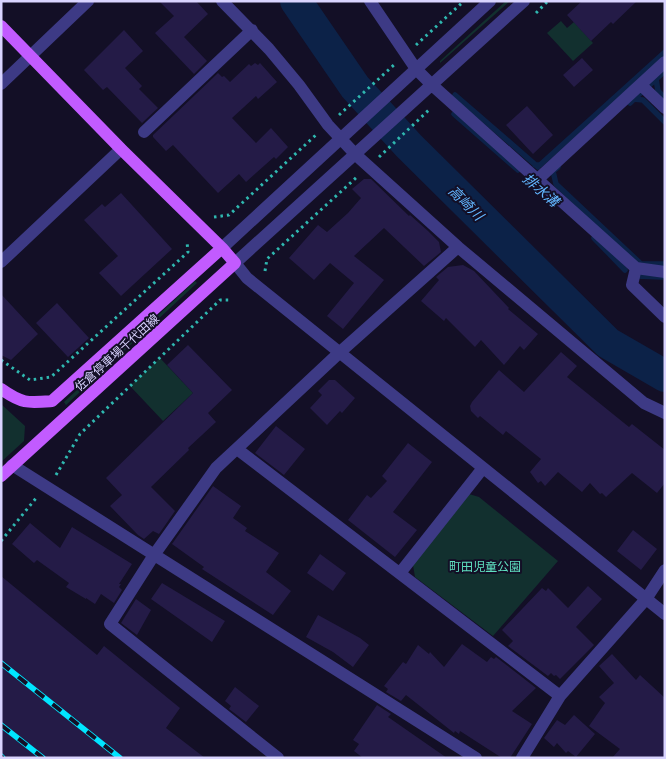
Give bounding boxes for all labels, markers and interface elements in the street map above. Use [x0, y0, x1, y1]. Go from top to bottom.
water label: 排水溝 [520, 170, 564, 211]
water label: 高崎川 [445, 182, 488, 225]
street label: 佐倉停車場千代田線 [72, 312, 162, 394]
park label: 町田児童公園 [449, 560, 521, 574]

